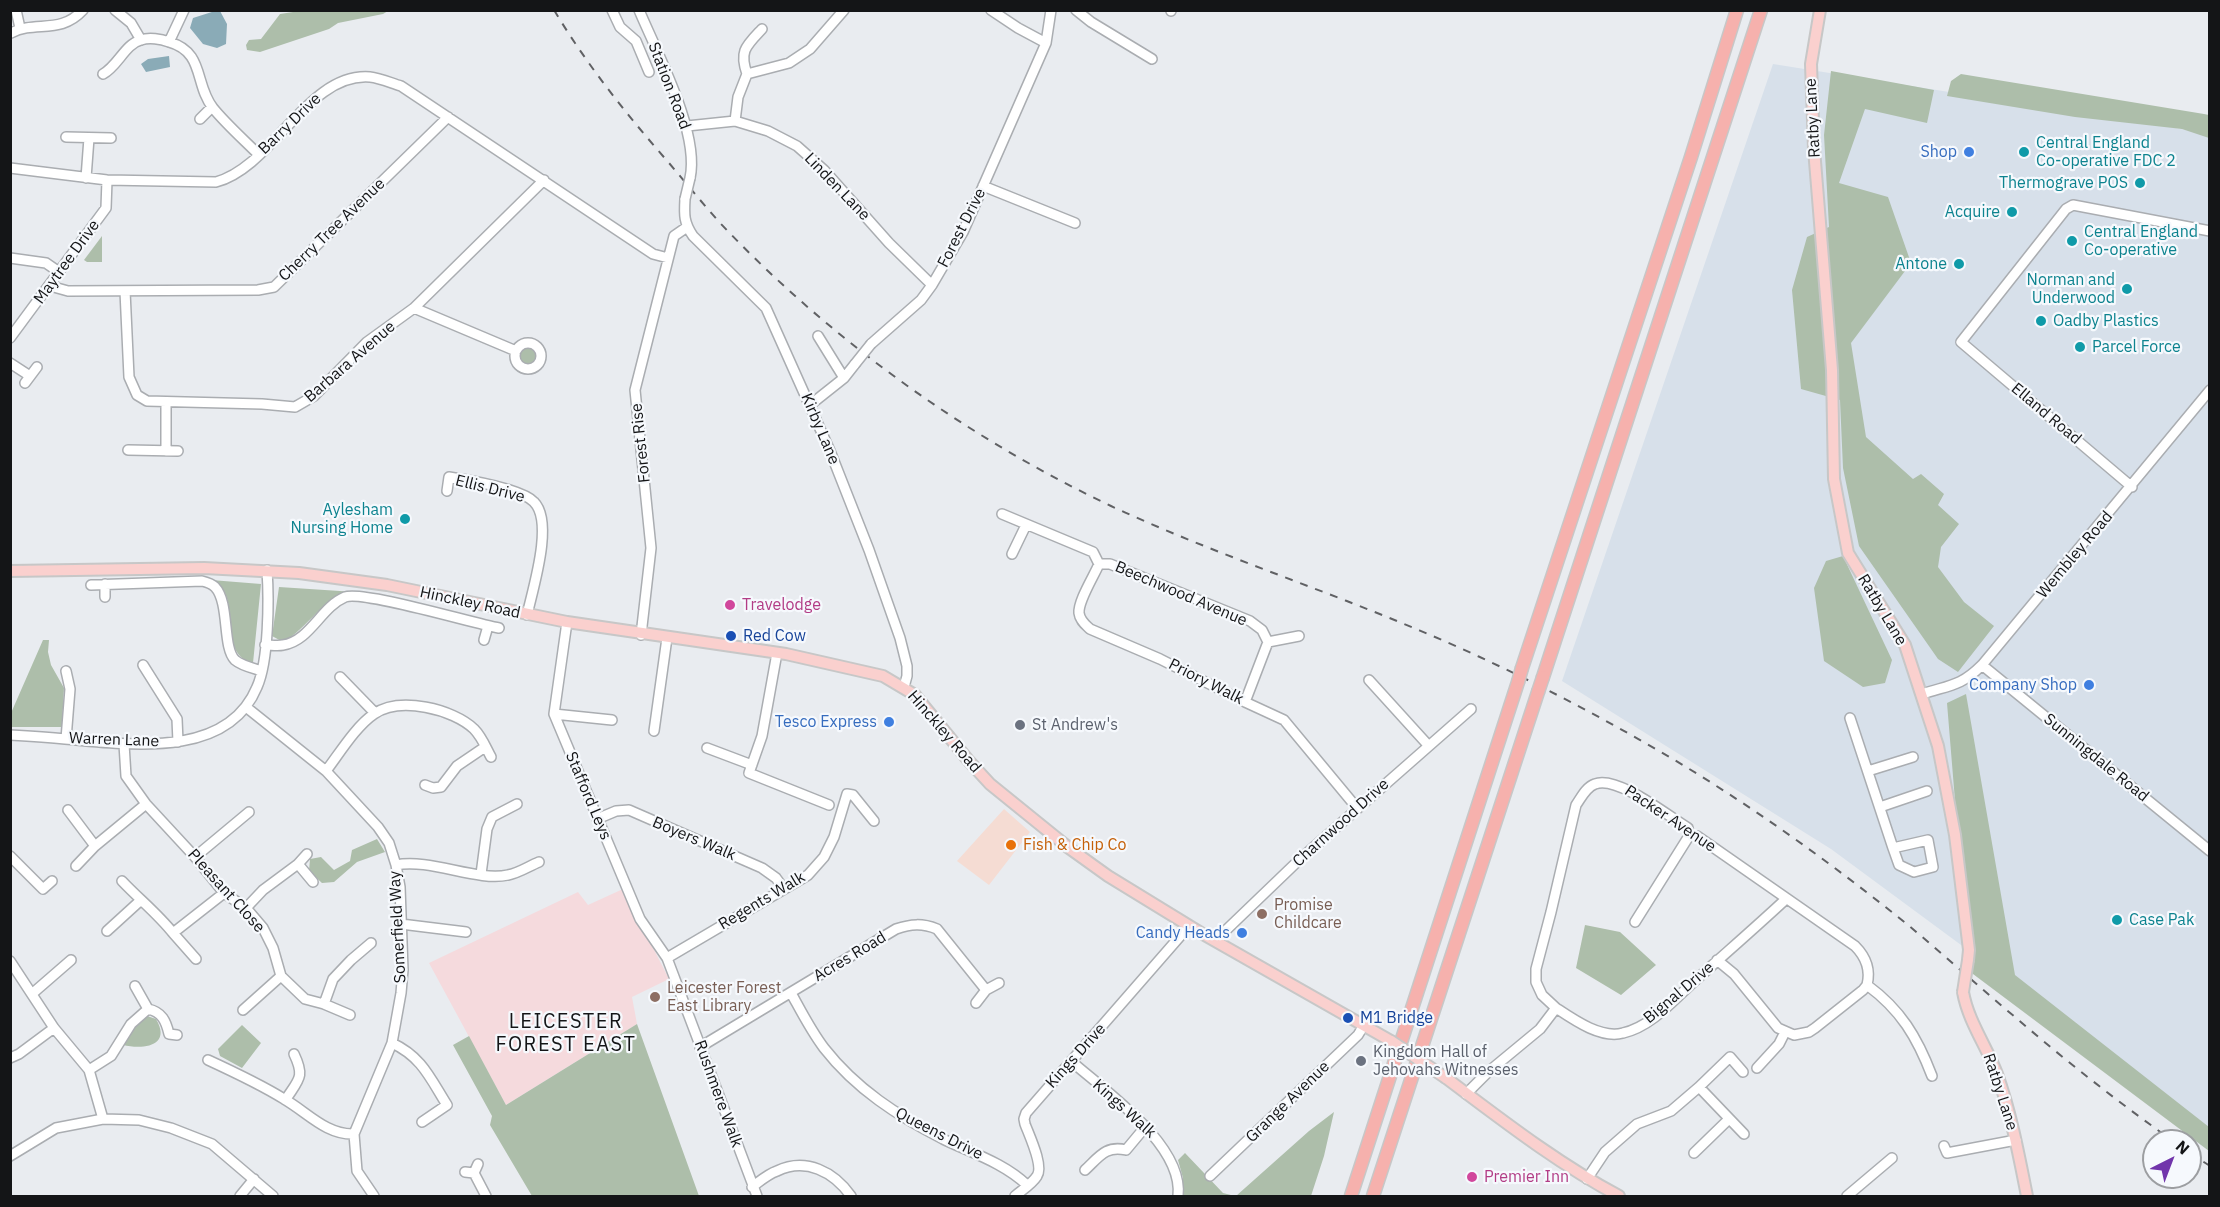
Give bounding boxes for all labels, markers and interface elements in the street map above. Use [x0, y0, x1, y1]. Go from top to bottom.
street label: Station Road [644, 40, 694, 132]
street label: Ratby Lane [1801, 78, 1825, 158]
street label: Barry Drive [255, 89, 325, 159]
place label: Central England Co-operative FDC 2 [2036, 133, 2176, 171]
place label: Shop [1920, 142, 1957, 162]
marker: Shop [1962, 145, 1976, 159]
marker: Central England Co-operative FDC 2 [2017, 145, 2031, 159]
street label: Linden Lane [800, 149, 874, 225]
place label: Thermograve POS [1999, 173, 2128, 193]
street label: Cherry Tree Avenue [275, 174, 389, 286]
marker: Thermograve POS [2133, 176, 2147, 190]
street label: Forest Drive [934, 185, 990, 271]
place label: Acquire [1945, 202, 2000, 222]
marker: Acquire [2005, 205, 2019, 219]
street label: Maytree Drive [30, 216, 104, 308]
place label: Central England Co-operative [2084, 222, 2198, 260]
marker: Central England Co-operative [2065, 234, 2079, 248]
place label: Antone [1895, 254, 1947, 274]
marker: Antone [1952, 257, 1966, 271]
place label: Norman and Underwood [2027, 270, 2115, 308]
marker: Norman and Underwood [2120, 282, 2134, 296]
place label: Oadby Plastics [2053, 311, 2159, 331]
marker: Oadby Plastics [2034, 314, 2048, 328]
street label: Barbara Avenue [301, 317, 399, 407]
place label: Parcel Force [2092, 337, 2181, 357]
marker: Parcel Force [2073, 340, 2087, 354]
street label: Elland Road [2007, 379, 2085, 449]
street label: Kirby Lane [796, 391, 844, 467]
street label: Forest Rise [627, 402, 655, 484]
street label: Ellis Drive [453, 471, 527, 507]
place label: Aylesham Nursing Home [291, 500, 393, 538]
street label: Wembley Road [2033, 508, 2117, 602]
marker: Aylesham Nursing Home [398, 512, 412, 526]
street label: Beechwood Avenue [1112, 557, 1250, 631]
street label: Ratby Lane [1853, 571, 1911, 649]
street label: Hinckley Road [418, 583, 522, 623]
place label: Travelodge [742, 595, 821, 615]
marker: Travelodge [723, 598, 737, 612]
place label: Red Cow [743, 626, 806, 646]
marker: Red Cow [724, 629, 738, 643]
street label: Priory Walk [1165, 655, 1247, 709]
place label: Company Shop [1969, 675, 2077, 695]
marker: Company Shop [2082, 678, 2096, 692]
street label: Hinckley Road [903, 687, 985, 777]
street label: Sunningdale Road [2040, 710, 2152, 806]
place label: Tesco Express [775, 712, 877, 732]
marker: Tesco Express [882, 715, 896, 729]
place label: St Andrew's [1032, 715, 1118, 735]
marker: St Andrew's [1013, 718, 1027, 732]
street label: Warren Lane [69, 729, 159, 751]
street label: Stafford Leys [561, 749, 615, 843]
street label: Charnwood Drive [1289, 775, 1393, 871]
street label: Packer Avenue [1621, 781, 1719, 857]
street label: Boyers Walk [649, 813, 739, 865]
place label: Fish & Chip Co [1023, 835, 1126, 855]
marker: Fish & Chip Co [1004, 838, 1018, 852]
street label: Pleasant Close [183, 845, 269, 937]
street label: Regents Walk [715, 868, 809, 934]
street label: Somerfield Way [385, 870, 411, 984]
place label: Promise Childcare [1274, 895, 1342, 933]
marker: Promise Childcare [1255, 907, 1269, 921]
place label: Case Pak [2129, 910, 2194, 930]
marker: Case Pak [2110, 913, 2124, 927]
place label: Candy Heads [1136, 923, 1230, 943]
marker: Candy Heads [1235, 926, 1249, 940]
street label: Acres Road [810, 928, 890, 986]
street label: Bignal Drive [1640, 958, 1718, 1028]
place label: Leicester Forest East Library [667, 978, 781, 1016]
marker: Leicester Forest East Library [648, 990, 662, 1004]
place label: M1 Bridge [1360, 1008, 1433, 1028]
district label: LEICESTER FOREST EAST [496, 1010, 636, 1057]
marker: M1 Bridge [1341, 1011, 1355, 1025]
street label: Kings Drive [1042, 1020, 1110, 1092]
street label: Rushmere Walk [690, 1038, 746, 1150]
place label: Kingdom Hall of Jehovahs Witnesses [1373, 1042, 1519, 1080]
street label: Ratby Lane [1979, 1051, 2021, 1133]
marker: Kingdom Hall of Jehovahs Witnesses [1354, 1054, 1368, 1068]
street label: Grange Avenue [1242, 1057, 1334, 1147]
street label: Kings Walk [1088, 1076, 1160, 1142]
street label: Queens Drive [892, 1104, 986, 1164]
north arrow [2142, 1129, 2202, 1189]
text: N [2172, 1136, 2194, 1158]
place label: Premier Inn [1484, 1167, 1569, 1187]
marker: Premier Inn [1465, 1170, 1479, 1184]

